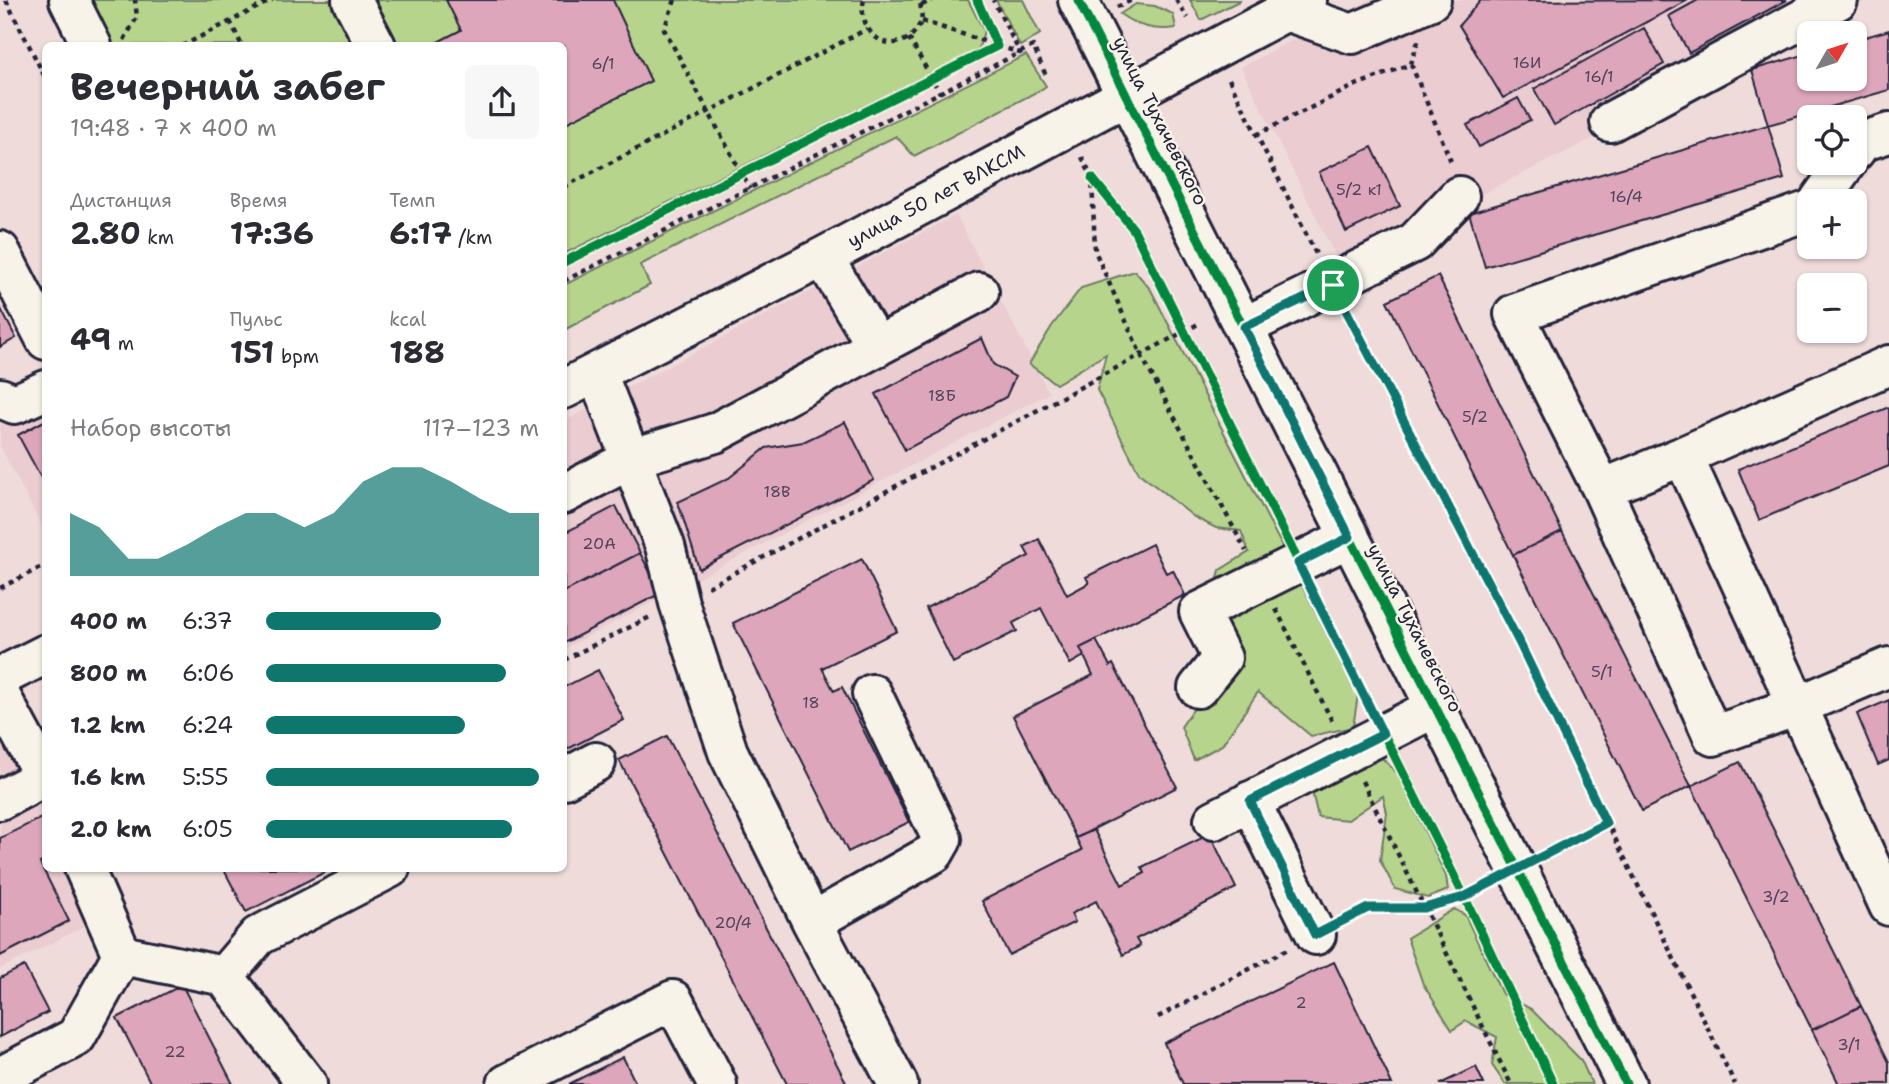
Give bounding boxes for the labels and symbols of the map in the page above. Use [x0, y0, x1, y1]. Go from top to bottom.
north arrow [1797, 21, 1867, 91]
street label: улица Тухачевского [1107, 32, 1213, 210]
house number: 16И [1513, 52, 1541, 73]
house number: 6/1 [591, 53, 615, 74]
house number: 16/1 [1584, 66, 1614, 87]
street label: улица 50 лет ВЛКСМ [843, 139, 1029, 253]
house number: 5/2 к1 [1336, 179, 1382, 200]
house number: 16/4 [1609, 186, 1643, 207]
pin [1303, 255, 1363, 315]
house number: 18Б [928, 385, 956, 406]
house number: 5/2 [1462, 406, 1488, 427]
house number: 18В [763, 481, 791, 502]
house number: 20А [582, 533, 616, 554]
street label: улица Тухачевского [1362, 539, 1468, 717]
house number: 5/1 [1591, 661, 1613, 682]
house number: 18 [802, 692, 820, 713]
house number: 3/2 [1762, 886, 1790, 907]
house number: 20/4 [714, 912, 752, 933]
house number: 2 [1295, 992, 1307, 1013]
house number: 3/1 [1837, 1034, 1861, 1055]
house number: 22 [164, 1041, 186, 1062]

